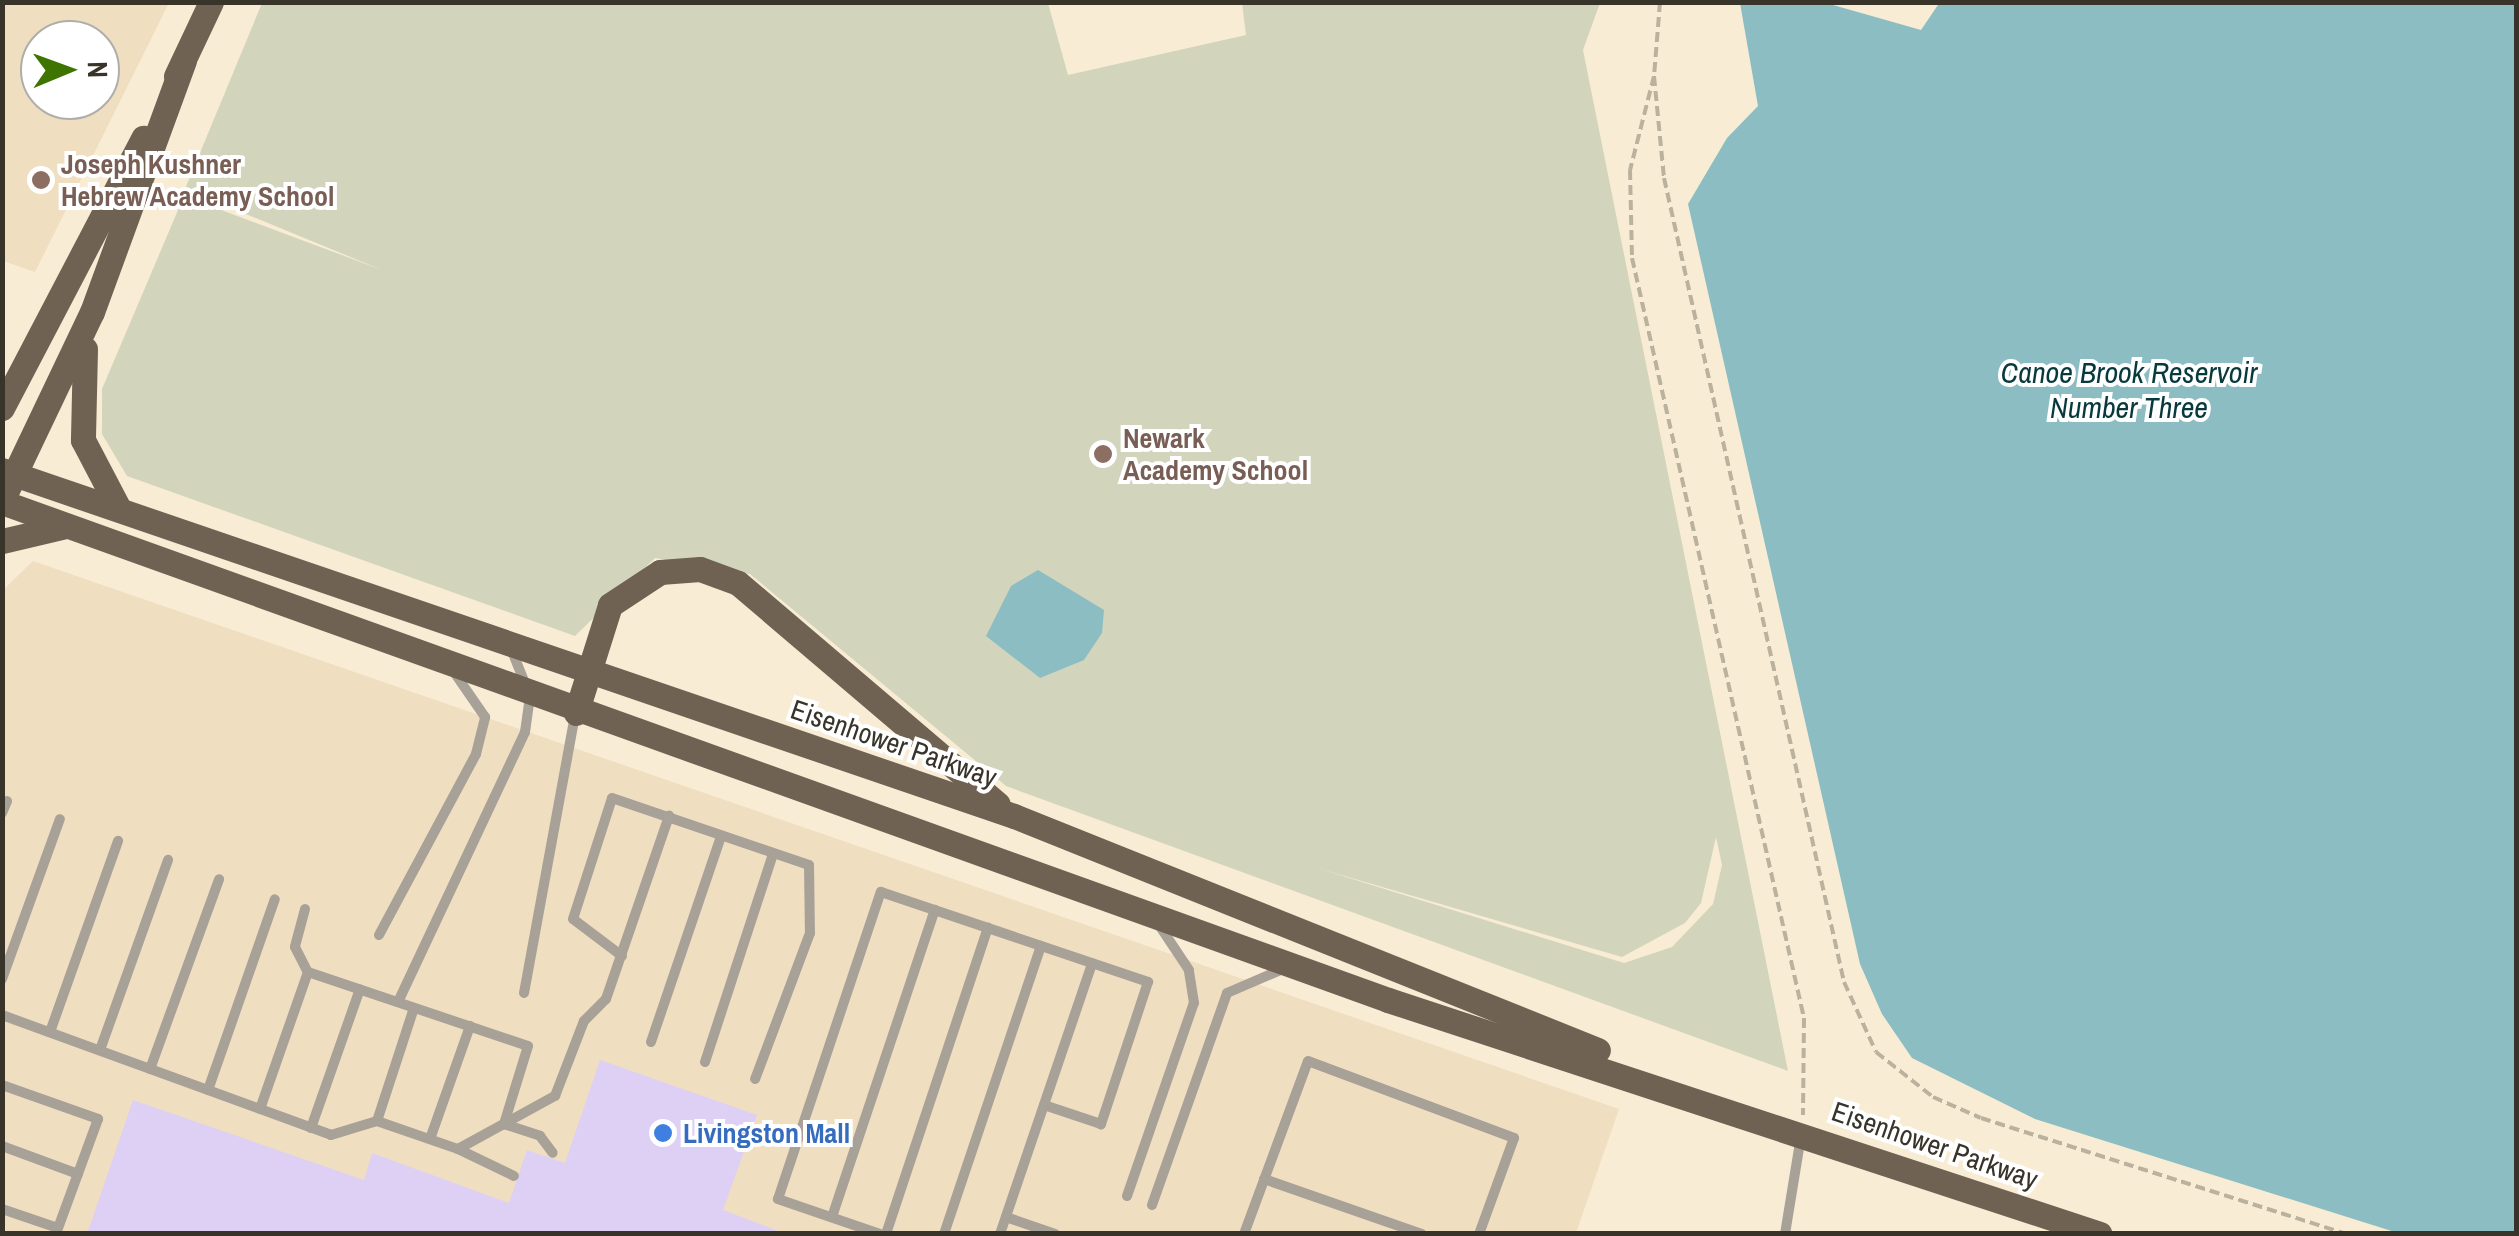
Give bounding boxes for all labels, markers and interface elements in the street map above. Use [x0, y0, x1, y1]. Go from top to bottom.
north arrow [20, 20, 120, 120]
text: N [79, 61, 117, 78]
place label: Joseph Kushner Hebrew Academy School [61, 147, 335, 213]
marker: Joseph Kushner Hebrew Academy School [30, 169, 52, 191]
water label: Canoe Brook Reservoir Number Three [2000, 354, 2258, 424]
place label: Newark Academy School [1123, 421, 1308, 487]
marker: Newark Academy School [1092, 443, 1114, 465]
street label: Eisenhower Parkway [787, 692, 1001, 794]
street label: Eisenhower Parkway [1828, 1094, 2042, 1196]
place label: Livingston Mall [683, 1116, 850, 1150]
marker: Livingston Mall [652, 1122, 674, 1144]

